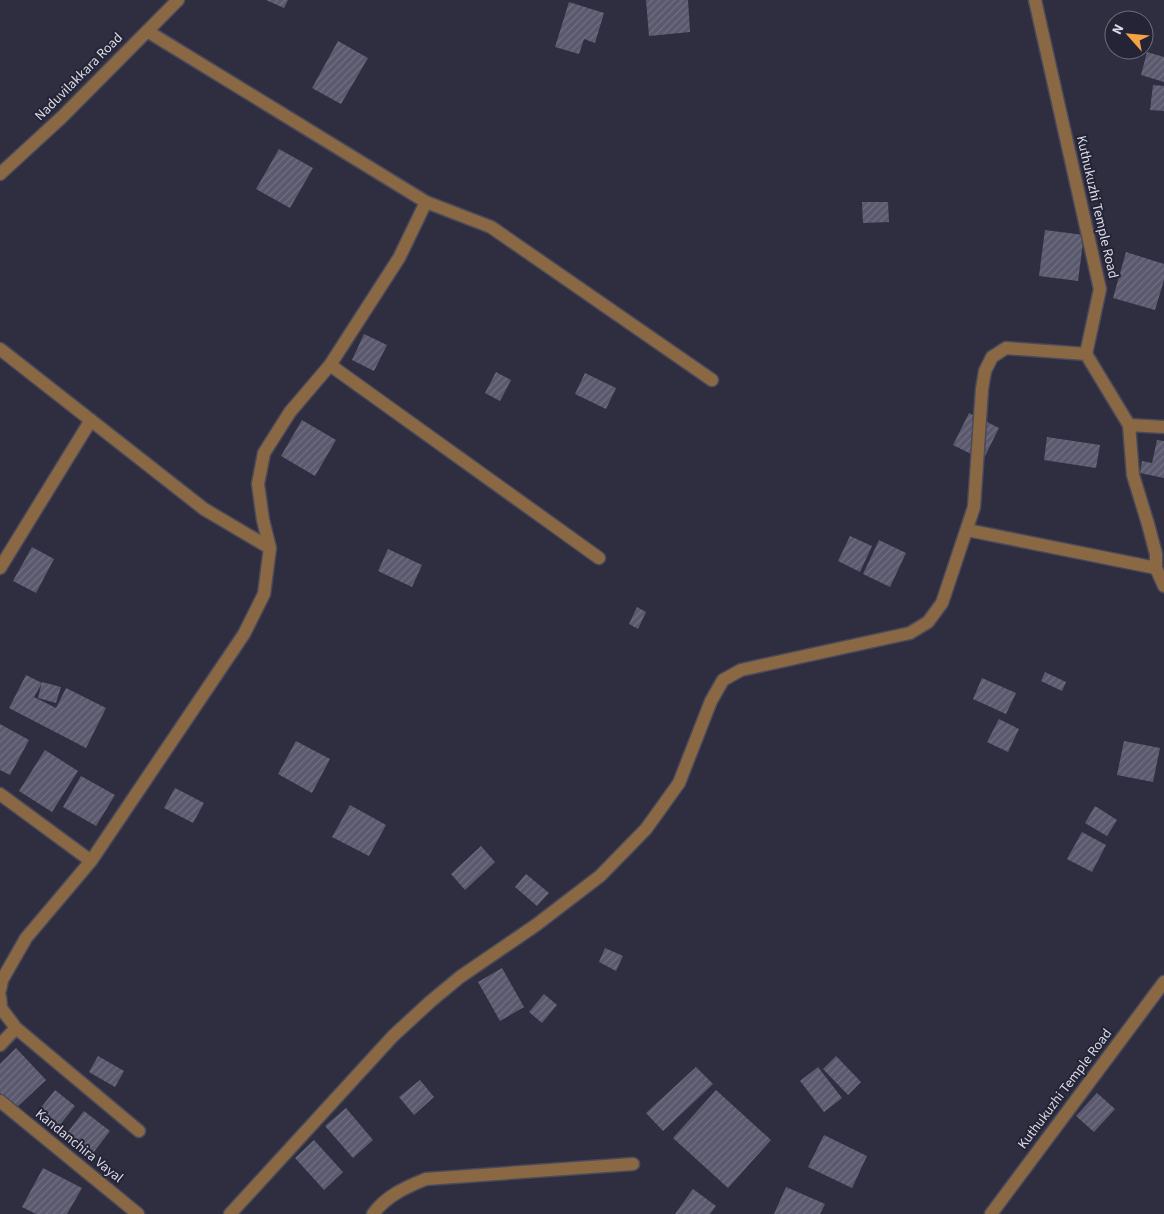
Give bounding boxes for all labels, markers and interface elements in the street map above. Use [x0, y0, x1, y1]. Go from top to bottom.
north arrow [1104, 10, 1154, 60]
text: N [1107, 21, 1129, 38]
street label: Naduvilakkara Road [30, 28, 128, 126]
street label: Kuthukuzhi Temple Road [1071, 134, 1123, 280]
street label: Kuthukuzhi Temple Road [1013, 1025, 1117, 1153]
street label: Kandanchira Vayal [31, 1104, 128, 1188]

